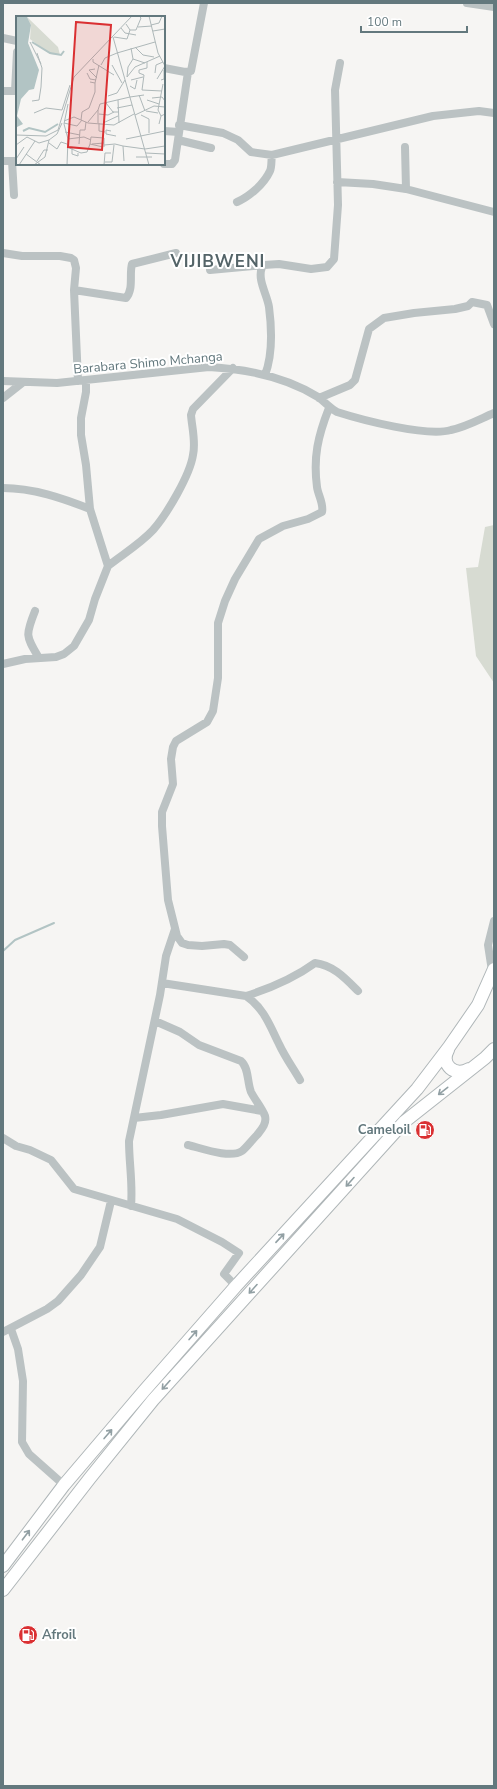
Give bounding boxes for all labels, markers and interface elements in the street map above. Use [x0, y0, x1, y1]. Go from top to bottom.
scale bar [361, 8, 467, 34]
text: 100 m [367, 14, 402, 30]
inset map [16, 16, 165, 165]
district label: VIJIBWENI [170, 250, 265, 273]
street label: Barabara Shimo Mchanga [73, 348, 223, 378]
one-way arrow [437, 1087, 448, 1096]
fuel station icon: Cameloil [414, 1119, 436, 1141]
place label: Cameloil [358, 1121, 412, 1139]
one-way arrow [345, 1176, 354, 1187]
one-way arrow [275, 1234, 284, 1244]
one-way arrow [249, 1283, 258, 1294]
one-way arrow [189, 1330, 198, 1340]
one-way arrow [162, 1380, 171, 1390]
one-way arrow [104, 1428, 113, 1439]
one-way arrow [22, 1529, 31, 1540]
fuel station icon: Afroil [17, 1624, 39, 1646]
place label: Afroil [42, 1626, 77, 1644]

